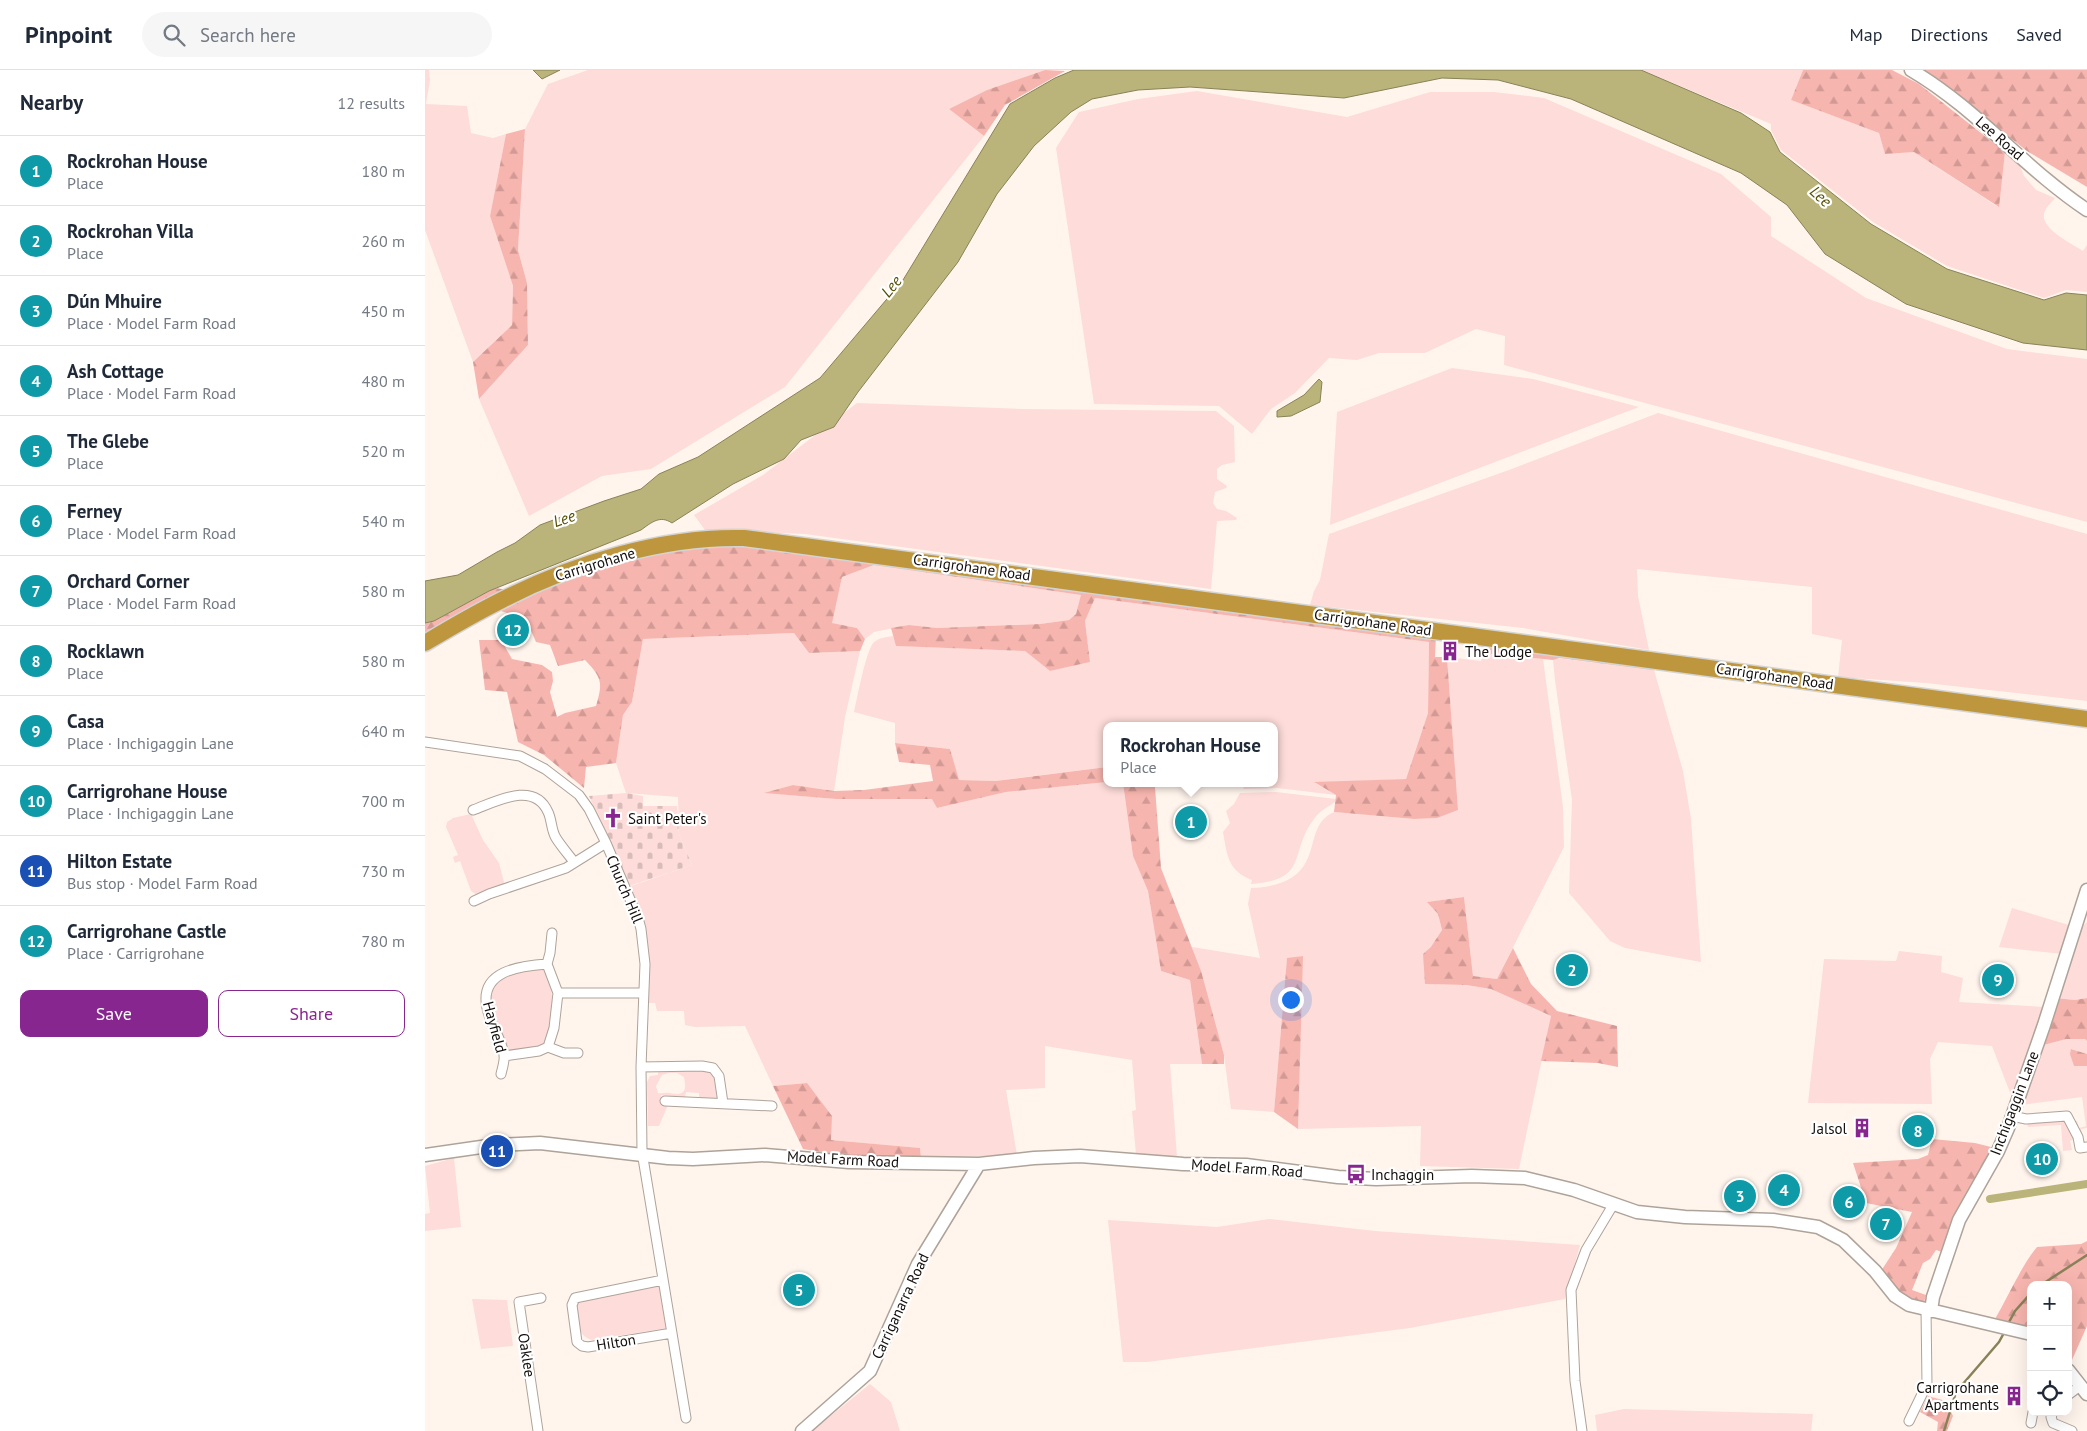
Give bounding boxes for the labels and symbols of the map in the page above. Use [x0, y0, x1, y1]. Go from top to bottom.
street label: Lee Road [1972, 112, 2028, 164]
water label: Lee [1806, 181, 1836, 211]
water label: Lee [876, 271, 906, 301]
water label: Lee [550, 505, 578, 531]
street label: Carrigrohane [553, 543, 637, 585]
street label: Carrigrohane Road [912, 549, 1032, 585]
street label: Carrigrohane Road [1313, 604, 1433, 640]
pin: 12 [497, 611, 529, 649]
building icon: The Lodge [1439, 640, 1461, 662]
place label: The Lodge [1465, 642, 1532, 661]
street label: Carrigrohane Road [1715, 658, 1835, 694]
pin: 1 [1175, 803, 1207, 841]
church icon: Saint Peter's [602, 807, 624, 829]
place label: Saint Peter's [628, 809, 706, 828]
street label: Church Hill [602, 852, 648, 926]
pin: 2 [1556, 951, 1588, 989]
pin: 9 [1982, 961, 2014, 999]
your location [1278, 987, 1304, 1013]
street label: Hayfield [479, 999, 511, 1055]
street label: Inchigaggin Lane [1985, 1048, 2043, 1158]
pin: 8 [1902, 1112, 1934, 1150]
building icon: Jalsol [1851, 1117, 1873, 1139]
place label: Jalsol [1811, 1119, 1848, 1138]
pin: 11 [481, 1132, 513, 1170]
pin: 10 [2026, 1140, 2058, 1178]
street label: Model Farm Road [786, 1147, 900, 1171]
street label: Model Farm Road [1190, 1155, 1304, 1181]
bus stop icon: Inchaggin [1345, 1163, 1367, 1185]
place label: Inchaggin [1371, 1165, 1434, 1184]
pin: 4 [1768, 1171, 1800, 1209]
pin: 3 [1724, 1177, 1756, 1215]
pin: 6 [1833, 1183, 1865, 1221]
pin: 7 [1870, 1205, 1902, 1243]
street label: Carriganarra Road [867, 1250, 933, 1362]
pin: 5 [783, 1271, 815, 1309]
street label: Hilton [595, 1330, 637, 1354]
street label: Oaklee [514, 1332, 540, 1378]
place label: Carrigrohane Apartments [1916, 1378, 1999, 1414]
building icon: Carrigrohane Apartments [2003, 1385, 2025, 1407]

